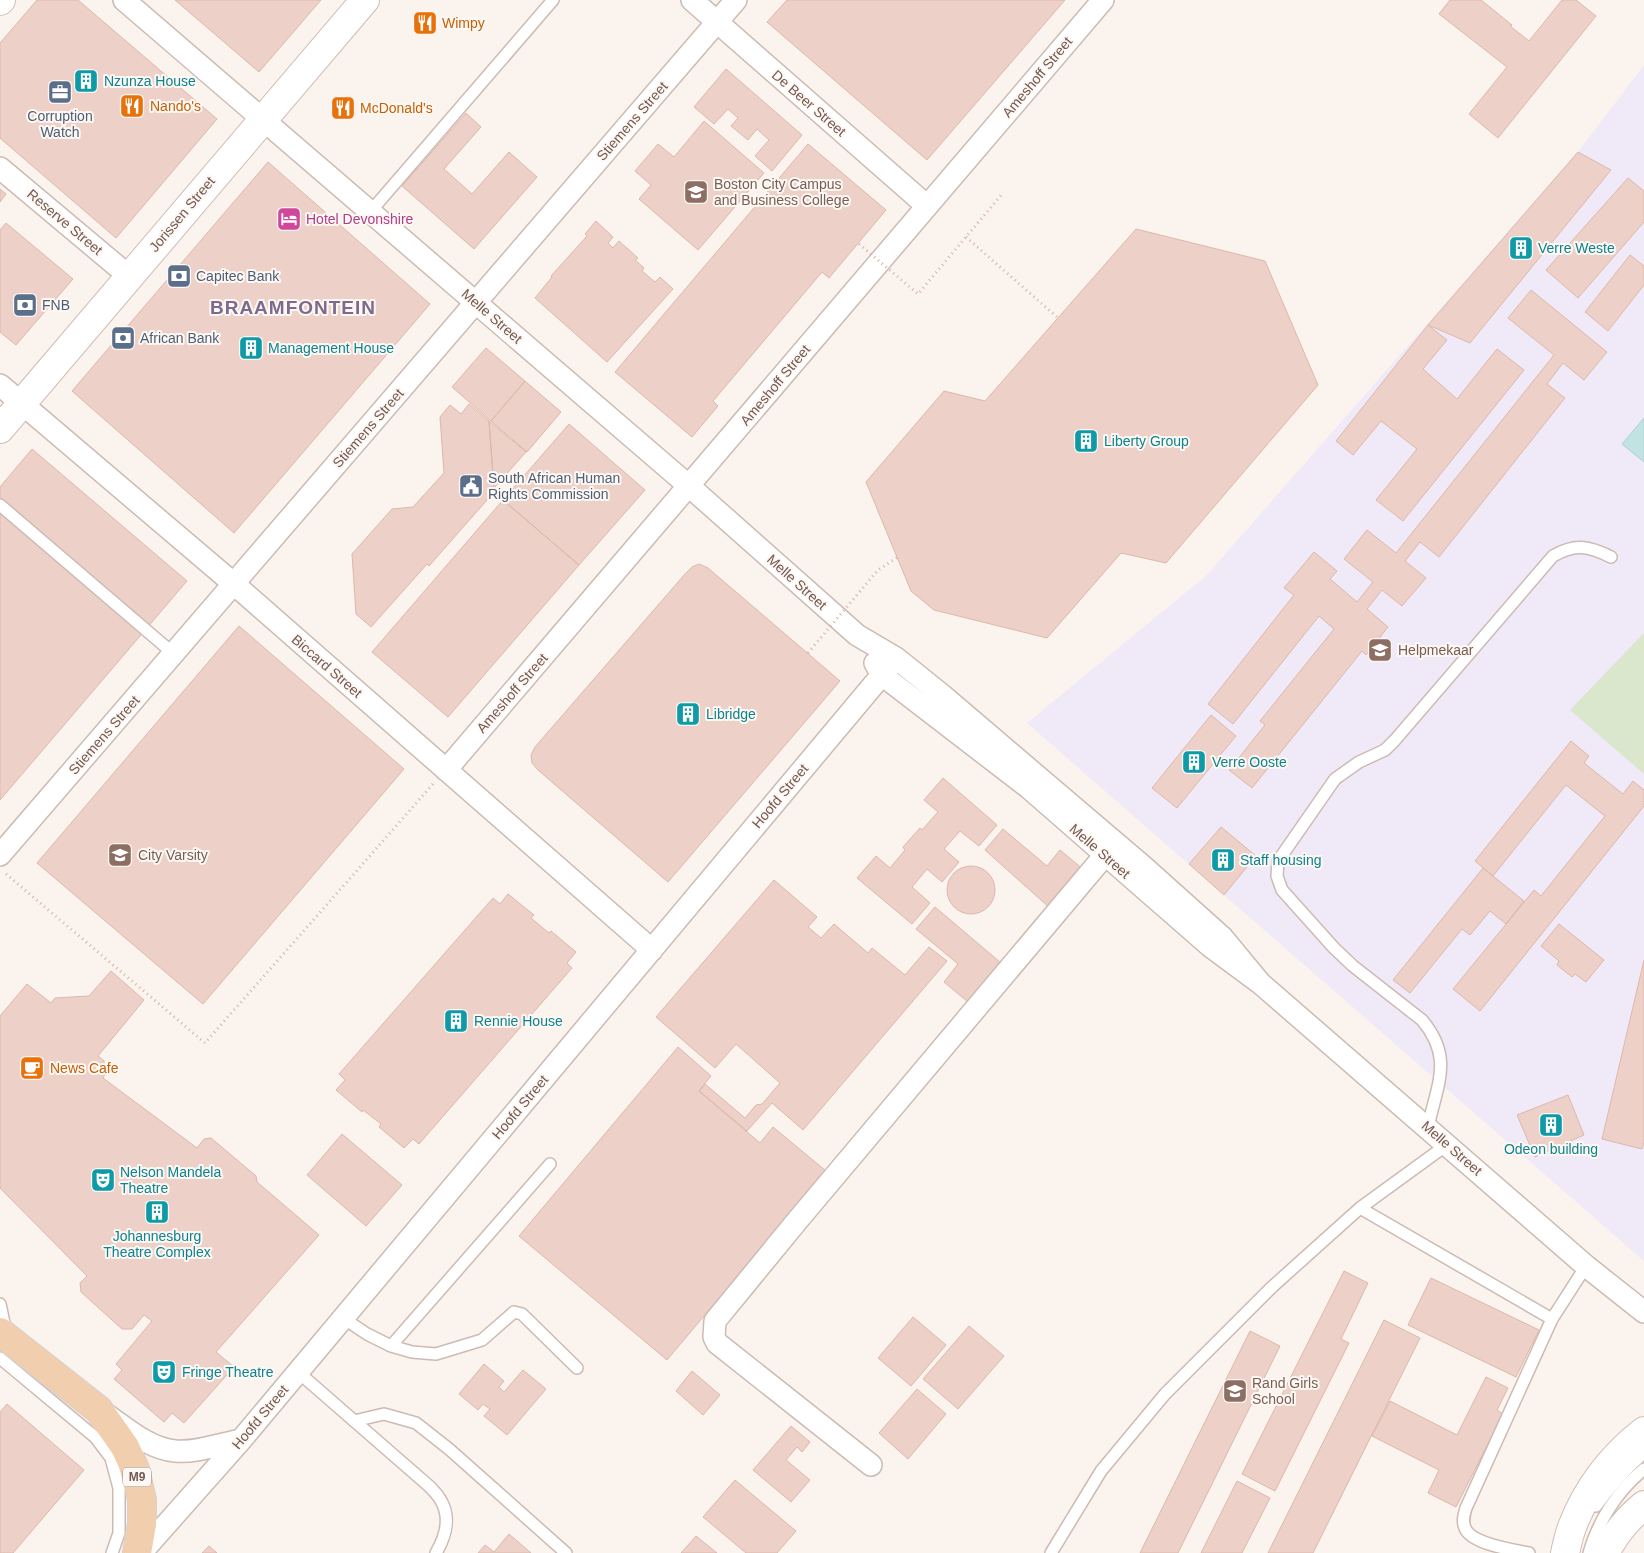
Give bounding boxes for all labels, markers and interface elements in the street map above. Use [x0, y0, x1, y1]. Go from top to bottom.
restaurant icon: Wimpy [412, 10, 438, 36]
place label: Wimpy [442, 15, 485, 31]
street label: Ameshoff Street [999, 33, 1075, 120]
street label: De Beer Street [769, 67, 849, 139]
building icon: Nzunza House [73, 68, 99, 94]
place label: Nzunza House [104, 73, 196, 89]
street label: Stiemens Street [593, 78, 671, 164]
office icon: Corruption Watch [47, 79, 73, 105]
restaurant icon: Nando's [119, 93, 145, 119]
restaurant icon: McDonald's [330, 95, 356, 121]
place label: Nando's [150, 98, 201, 114]
place label: McDonald's [360, 100, 433, 116]
place label: Corruption Watch [27, 108, 93, 140]
street label: Jorissen Street [146, 173, 218, 255]
place label: Boston City Campus and Business College [714, 176, 850, 208]
school or university icon: Boston City Campus and Business College [683, 179, 709, 205]
street label: Reserve Street [24, 186, 106, 258]
hotel icon: Hotel Devonshire [276, 206, 302, 232]
place label: Hotel Devonshire [306, 211, 414, 227]
building icon: Verre Weste [1508, 235, 1534, 261]
place label: Verre Weste [1538, 240, 1615, 256]
bank icon: Capitec Bank [166, 263, 192, 289]
place label: Capitec Bank [196, 268, 280, 284]
street label: Melle Street [459, 285, 526, 347]
bank icon: FNB [12, 292, 38, 318]
place label: FNB [42, 297, 70, 313]
district label: BRAAMFONTEIN [210, 297, 376, 318]
bank icon: African Bank [110, 325, 136, 351]
place label: African Bank [140, 330, 220, 346]
building icon: Management House [238, 335, 264, 361]
place label: Management House [268, 340, 394, 356]
street label: Ameshoff Street [737, 341, 813, 428]
street label: Stiemens Street [329, 385, 407, 471]
building icon: Liberty Group [1073, 428, 1099, 454]
place label: Liberty Group [1104, 433, 1189, 449]
place label: South African Human Rights Commission [488, 470, 620, 502]
public building icon: South African Human Rights Commission [458, 473, 484, 499]
street label: Melle Street [764, 551, 830, 613]
street label: Biccard Street [289, 631, 366, 701]
school or university icon: Helpmekaar [1367, 637, 1393, 663]
place label: Helpmekaar [1398, 642, 1474, 658]
street label: Ameshoff Street [473, 650, 551, 736]
street label: Stiemens Street [65, 692, 143, 778]
building icon: Libridge [675, 701, 701, 727]
place label: Libridge [706, 706, 756, 722]
building icon: Verre Ooste [1181, 749, 1207, 775]
place label: Verre Ooste [1212, 754, 1287, 770]
street label: Hoofd Street [749, 761, 811, 831]
street label: Melle Street [1067, 820, 1134, 882]
school or university icon: City Varsity [107, 842, 133, 868]
place label: City Varsity [138, 847, 208, 863]
building icon: Staff housing [1210, 847, 1236, 873]
place label: Staff housing [1240, 852, 1321, 868]
building icon: Rennie House [443, 1008, 469, 1034]
place label: Rennie House [474, 1013, 563, 1029]
cafe icon: News Cafe [19, 1055, 45, 1081]
place label: News Cafe [50, 1060, 119, 1076]
street label: Hoofd Street [489, 1072, 551, 1142]
building icon: Odeon building [1538, 1112, 1564, 1138]
street label: Melle Street [1419, 1117, 1486, 1179]
place label: Odeon building [1504, 1141, 1598, 1157]
place label: Nelson Mandela Theatre [120, 1164, 221, 1196]
theatre icon: Nelson Mandela Theatre [90, 1167, 116, 1193]
building icon: Johannesburg Theatre Complex [144, 1199, 170, 1225]
place label: Johannesburg Theatre Complex [103, 1228, 211, 1260]
theatre icon: Fringe Theatre [151, 1359, 177, 1385]
place label: Fringe Theatre [182, 1364, 274, 1380]
place label: Rand Girls School [1252, 1375, 1318, 1407]
school or university icon: Rand Girls School [1222, 1378, 1248, 1404]
street label: Hoofd Street [229, 1382, 291, 1452]
road number: M9 [123, 1468, 151, 1486]

